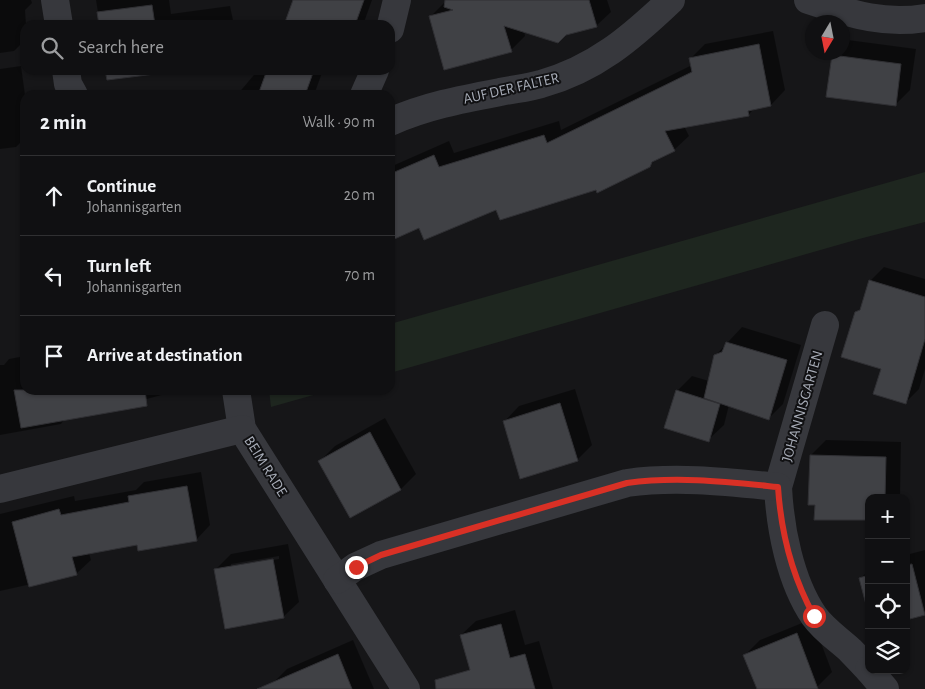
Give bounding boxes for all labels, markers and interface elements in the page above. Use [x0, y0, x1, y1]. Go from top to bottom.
north arrow [805, 15, 850, 60]
search box [20, 20, 395, 75]
icon: search [38, 34, 66, 62]
text: Search here [78, 38, 164, 57]
street label: AUF DER FALTER [462, 70, 560, 107]
text: 2 min [40, 112, 87, 133]
text: Walk · 90 m [303, 114, 375, 130]
text: Continue [87, 177, 156, 196]
icon: ahead [40, 182, 68, 210]
text: 20 m [344, 187, 375, 203]
text: Johannisgarten [87, 199, 182, 215]
text: Turn left [87, 257, 151, 276]
icon: left [40, 262, 68, 290]
text: 70 m [344, 267, 375, 283]
text: Johannisgarten [87, 279, 182, 295]
icon: arrive [40, 342, 68, 370]
text: Arrive at destination [87, 346, 243, 365]
street label: JOHANNISGARTEN [779, 349, 826, 463]
street label: BEIM RADE [241, 434, 290, 499]
map controls [865, 494, 910, 674]
button: + [865, 494, 910, 539]
button: − [865, 539, 910, 584]
route end [345, 556, 368, 579]
button: locate [865, 584, 910, 629]
route start [803, 605, 826, 628]
button: layers [865, 629, 910, 674]

